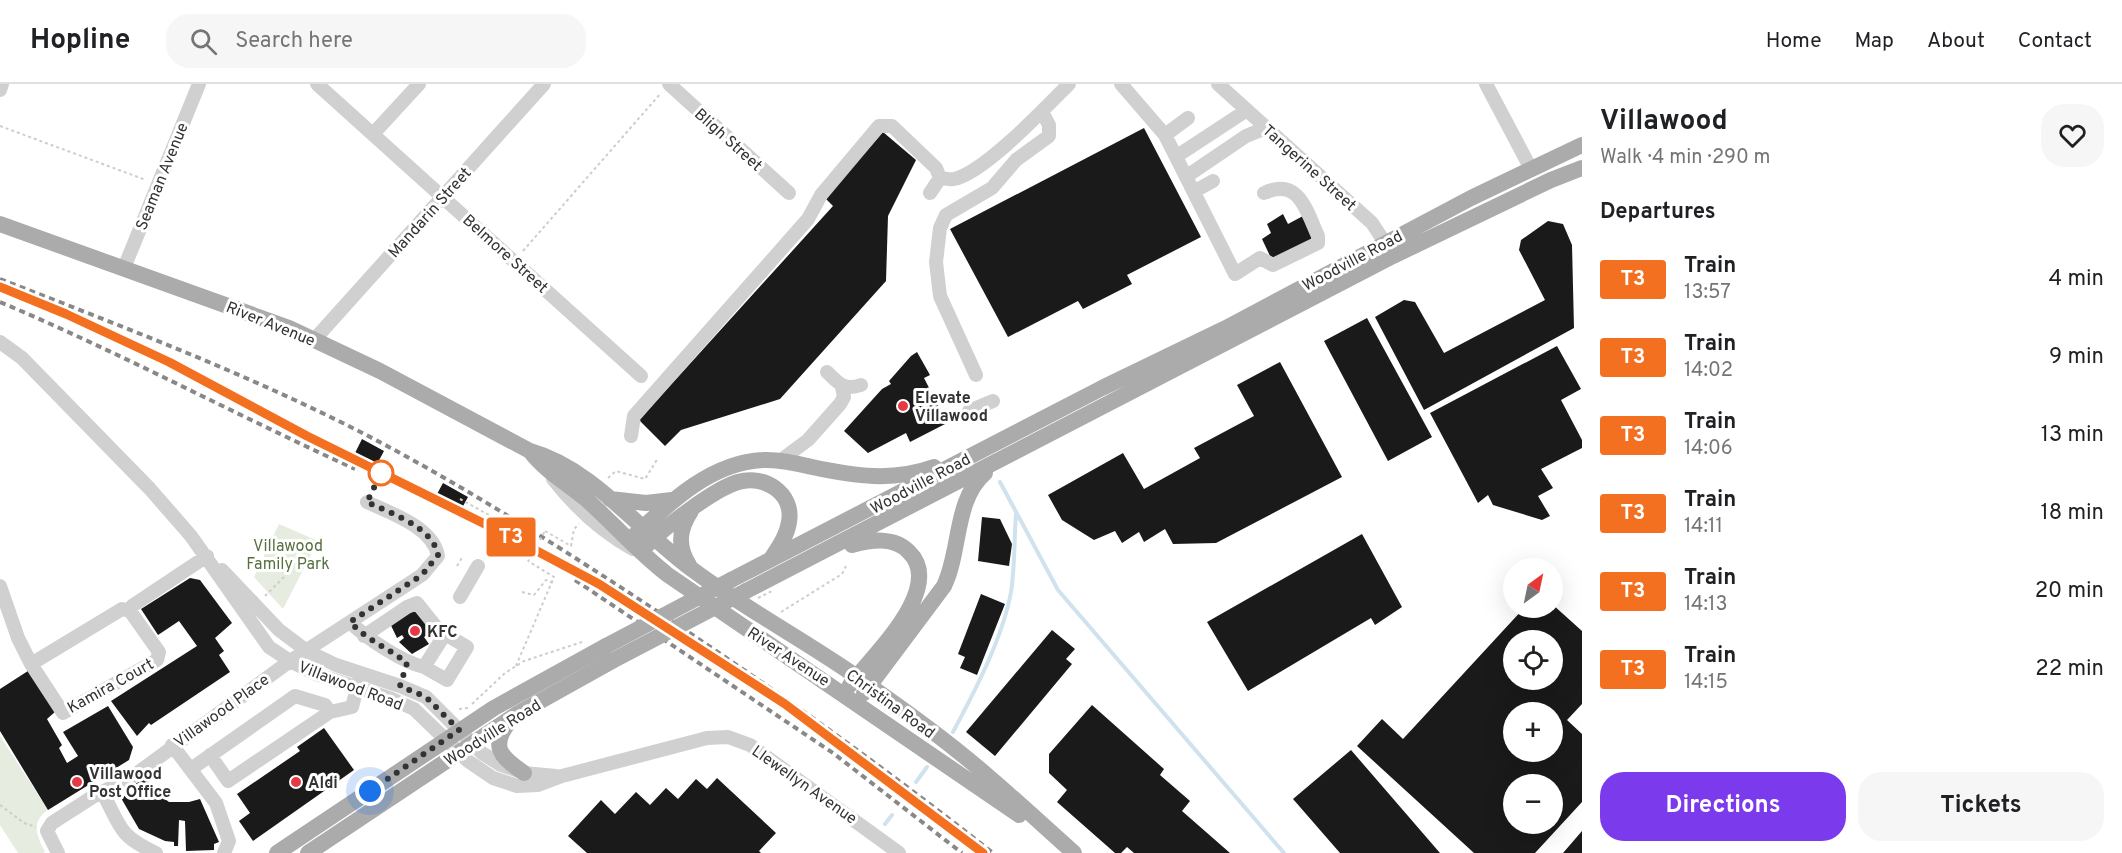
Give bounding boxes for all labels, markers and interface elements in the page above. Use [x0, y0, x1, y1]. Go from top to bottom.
search box [166, 14, 586, 68]
text: Hopline [30, 23, 130, 59]
icon: search [187, 25, 220, 58]
text: Search here [235, 28, 353, 55]
text: Home [1766, 28, 1822, 55]
text: Map [1855, 28, 1894, 55]
text: About [1927, 28, 1985, 55]
text: Contact [2018, 28, 2092, 55]
text: Villawood [1600, 104, 1728, 140]
button: heart [2041, 104, 2104, 167]
street label: Bligh Street [690, 105, 766, 176]
street label: Seaman Avenue [132, 120, 194, 233]
street label: Tangerine Street [1257, 121, 1360, 216]
text: Walk · 4 min · 290 m [1600, 145, 1770, 171]
street label: Mandarin Street [385, 164, 476, 263]
text: Departures [1600, 199, 1716, 226]
street label: Belmore Street [458, 211, 552, 298]
street label: Woodville Road [1299, 227, 1406, 297]
text: Train [1684, 253, 1736, 280]
text: T3 [1621, 266, 1645, 293]
text: 4 min [2049, 266, 2104, 293]
text: 13:57 [1684, 280, 1731, 306]
street label: River Avenue [223, 298, 318, 352]
text: Train [1684, 331, 1736, 358]
text: T3 [1621, 344, 1645, 371]
text: 9 min [2049, 344, 2104, 371]
text: 14:02 [1684, 358, 1733, 384]
place label: Elevate Villawood [915, 389, 988, 427]
marker: Elevate Villawood [896, 399, 910, 413]
text: Train [1684, 409, 1736, 436]
text: T3 [1621, 422, 1645, 449]
text: 13 min [2041, 422, 2104, 449]
text: 14:06 [1684, 436, 1733, 462]
street label: Woodville Road [867, 450, 974, 520]
unlabelled marker [368, 460, 394, 486]
text: Train [1684, 487, 1736, 514]
text: T3 [1621, 500, 1645, 527]
text: 18 min [2041, 500, 2104, 527]
text: 14:11 [1684, 514, 1723, 540]
line badge: T3 [484, 518, 538, 556]
text: T3 [499, 524, 523, 551]
park label: Villawood Family Park [246, 537, 330, 575]
north arrow [1503, 558, 1563, 618]
map controls [1503, 558, 1563, 834]
text: Train [1684, 565, 1736, 592]
text: T3 [1621, 578, 1645, 605]
text: 20 min [2035, 578, 2104, 605]
text: 14:13 [1684, 592, 1727, 618]
place label: KFC [427, 623, 457, 643]
marker: KFC [408, 624, 422, 638]
street label: River Avenue [743, 624, 833, 692]
button: locate [1503, 630, 1563, 690]
text: Train [1684, 643, 1736, 670]
street label: Kamira Court [64, 655, 158, 719]
text: T3 [1621, 656, 1645, 683]
text: 22 min [2035, 656, 2104, 683]
street label: Villawood Road [295, 658, 405, 716]
street label: Christina Road [841, 666, 938, 744]
street label: Villawood Place [171, 670, 274, 753]
text: 14:15 [1684, 670, 1728, 696]
street label: Woodville Road [441, 696, 545, 771]
button: + [1503, 702, 1563, 762]
street label: Llewellyn Avenue [747, 742, 860, 829]
place label: Villawood Post Office [89, 765, 171, 803]
button: Directions [1600, 772, 1846, 841]
button: Tickets [1858, 772, 2104, 841]
place label: Aldi [308, 774, 338, 794]
button: − [1503, 774, 1563, 834]
marker: Villawood Post Office [70, 775, 84, 789]
marker: Aldi [289, 775, 303, 789]
your location [355, 776, 385, 806]

